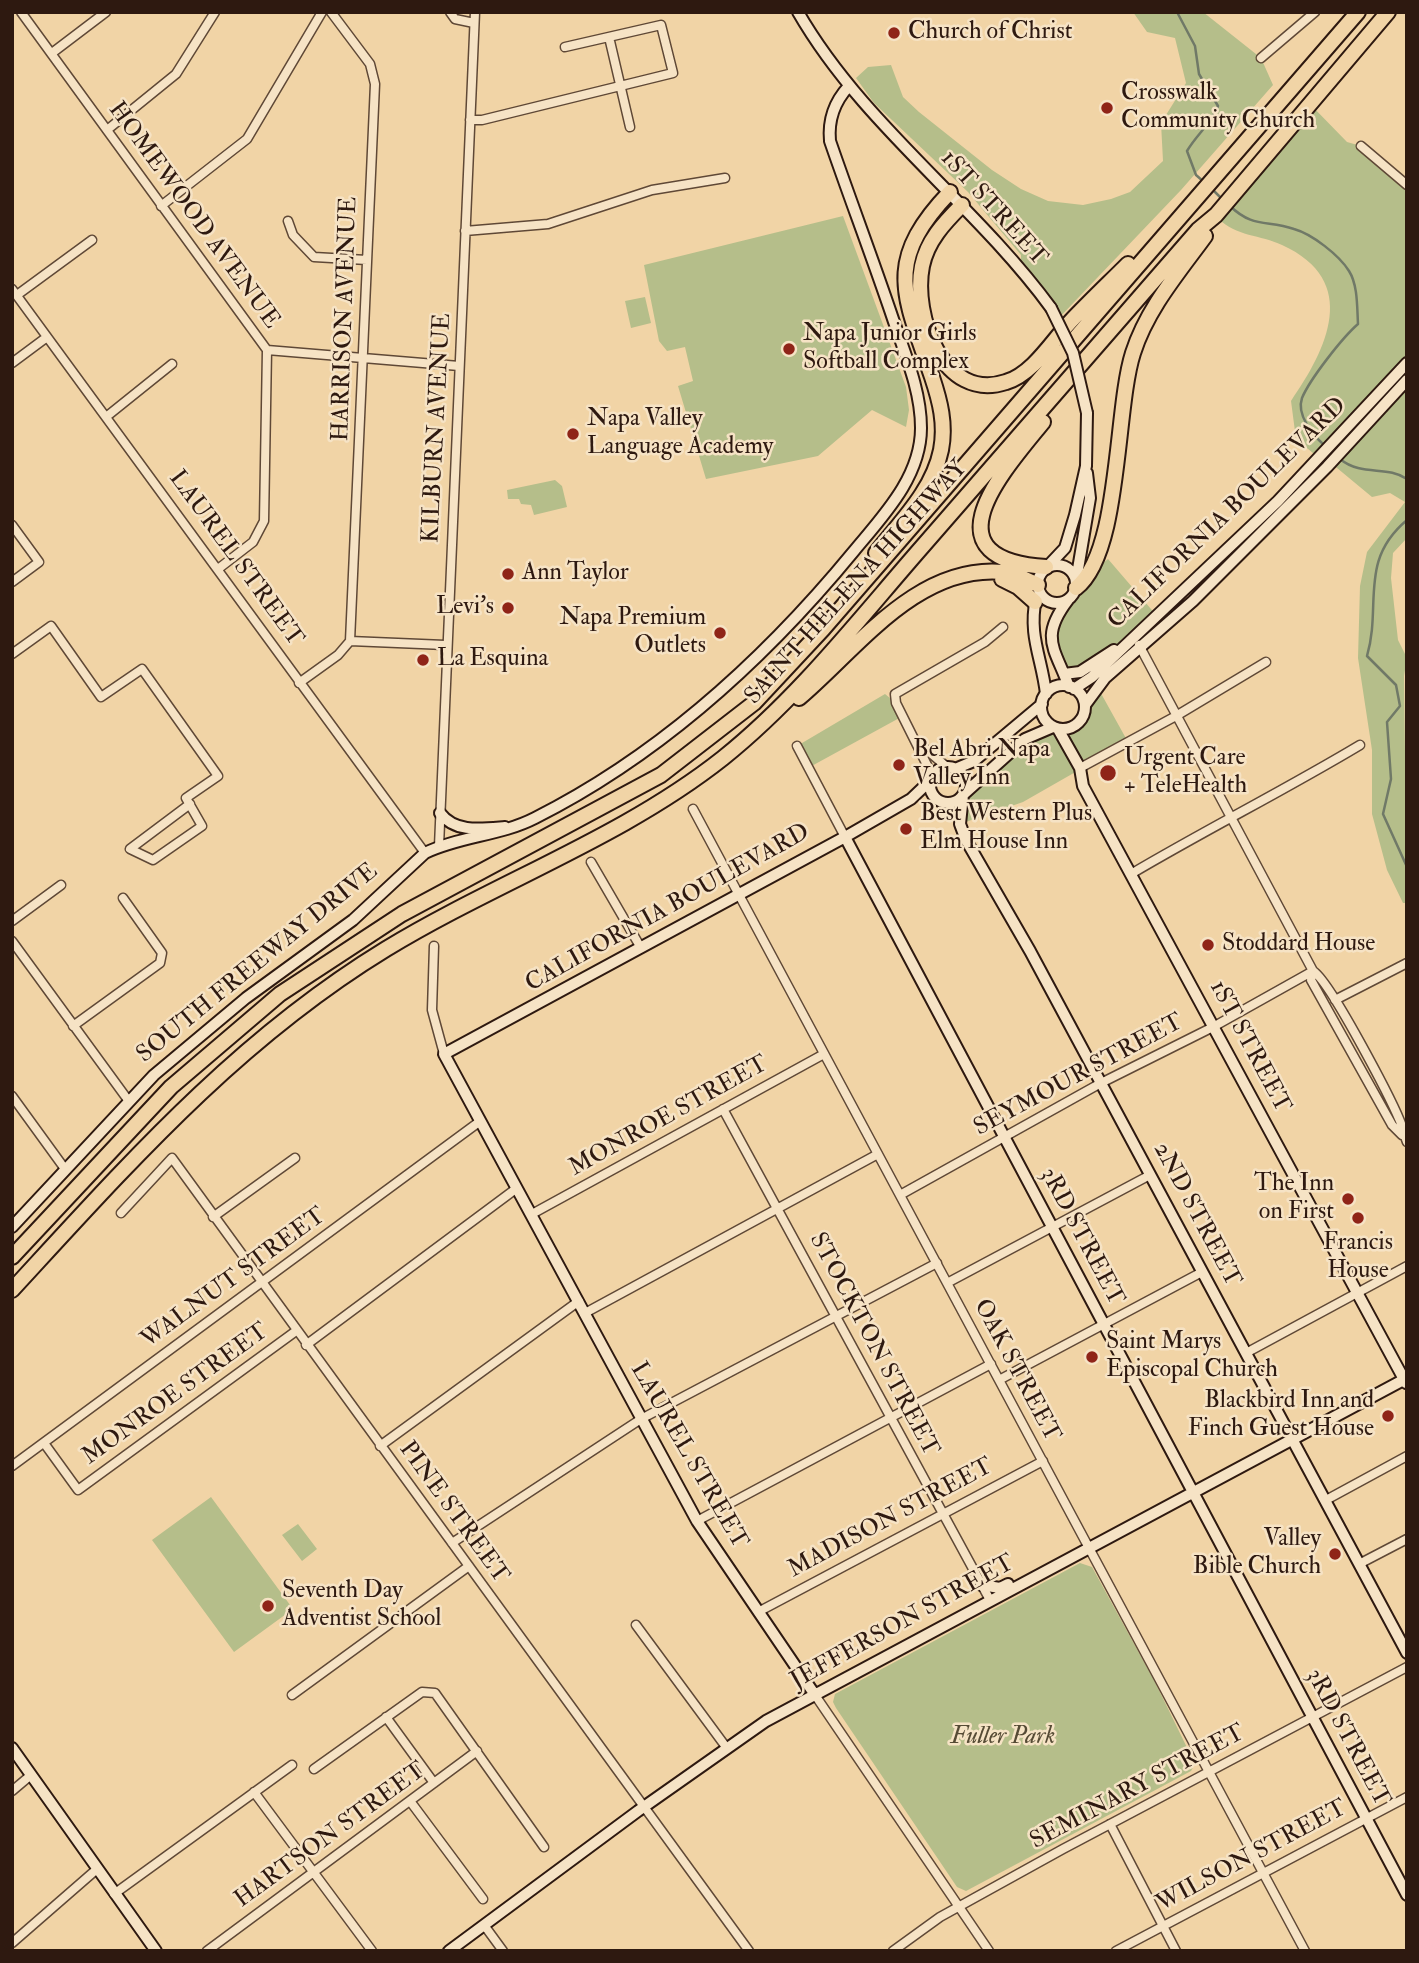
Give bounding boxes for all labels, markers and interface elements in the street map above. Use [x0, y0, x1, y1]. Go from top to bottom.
place label: Church of Christ [908, 19, 1072, 47]
marker: Church of Christ [886, 25, 902, 41]
place label: Crosswalk Community Church [1121, 80, 1315, 136]
street label: HOMEWOOD AVENUE [101, 97, 285, 335]
marker: Crosswalk Community Church [1099, 100, 1115, 116]
street label: 1ST STREET [934, 145, 1052, 273]
street label: HARRISON AVENUE [327, 196, 365, 442]
street label: KILBURN AVENUE [418, 312, 458, 544]
place label: Napa Junior Girls Softball Complex [803, 321, 976, 377]
marker: Napa Junior Girls Softball Complex [781, 341, 797, 357]
street label: CALIFORNIA BOULEVARD [1103, 392, 1353, 636]
place label: Napa Valley Language Academy [587, 406, 773, 462]
marker: Napa Valley Language Academy [565, 426, 581, 442]
street label: SAINT HELENA HIGHWAY [740, 455, 974, 711]
street label: LAUREL STREET [162, 465, 308, 653]
place label: Ann Taylor [522, 560, 629, 588]
marker: Ann Taylor [500, 566, 516, 582]
place label: Levi's [436, 594, 494, 622]
marker: Levi's [500, 600, 516, 616]
place label: Napa Premium Outlets [560, 605, 706, 661]
marker: Napa Premium Outlets [712, 625, 728, 641]
place label: La Esquina [437, 646, 548, 674]
marker: La Esquina [415, 652, 431, 668]
place label: Bel Abri Napa Valley Inn [913, 737, 1050, 793]
place label: Urgent Care + TeleHealth [1124, 745, 1247, 801]
marker: Bel Abri Napa Valley Inn [891, 757, 907, 773]
marker: Urgent Care + TeleHealth [1098, 763, 1118, 783]
place label: Best Western Plus Elm House Inn [920, 801, 1092, 857]
street label: CALIFORNIA BOULEVARD [521, 819, 815, 999]
marker: Best Western Plus Elm House Inn [898, 821, 914, 837]
street label: SOUTH FREEWAY DRIVE [132, 858, 384, 1070]
place label: Stoddard House [1222, 931, 1375, 959]
marker: Stoddard House [1200, 937, 1216, 953]
street label: 1ST STREET [1202, 976, 1296, 1118]
street label: SEYMOUR STREET [970, 1009, 1188, 1143]
street label: MONROE STREET [565, 1050, 773, 1184]
street label: 2ND STREET [1146, 1138, 1246, 1292]
street label: 3RD STREET [1033, 1163, 1129, 1311]
place label: The Inn on First [1254, 1171, 1334, 1227]
marker: The Inn on First [1340, 1191, 1356, 1207]
street label: WALNUT STREET [136, 1202, 332, 1356]
marker: Francis House [1350, 1210, 1366, 1226]
street label: STOCKTON STREET [802, 1228, 944, 1462]
place label: Francis House [1323, 1230, 1393, 1286]
street label: OAK STREET [966, 1295, 1066, 1447]
street label: MONROE STREET [77, 1318, 275, 1472]
place label: Saint Marys Episcopal Church [1106, 1329, 1278, 1385]
marker: Saint Marys Episcopal Church [1084, 1349, 1100, 1365]
street label: LAUREL STREET [623, 1358, 753, 1554]
place label: Blackbird Inn and Finch Guest House [1188, 1388, 1374, 1444]
marker: Blackbird Inn and Finch Guest House [1380, 1408, 1396, 1424]
street label: PINE STREET [392, 1436, 514, 1590]
street label: MADISON STREET [784, 1453, 998, 1585]
place label: Valley Bible Church [1193, 1526, 1321, 1582]
marker: Valley Bible Church [1327, 1546, 1343, 1562]
street label: JEFFERSON STREET [786, 1549, 1020, 1697]
place label: Seventh Day Adventist School [282, 1578, 441, 1634]
marker: Seventh Day Adventist School [260, 1598, 276, 1614]
street label: 3RD STREET [1299, 1664, 1395, 1812]
street label: SEMINARY STREET [1026, 1719, 1250, 1857]
park label: Fuller Park [951, 1724, 1055, 1752]
street label: HARTSON STREET [230, 1757, 432, 1915]
street label: WILSON STREET [1152, 1795, 1352, 1919]

